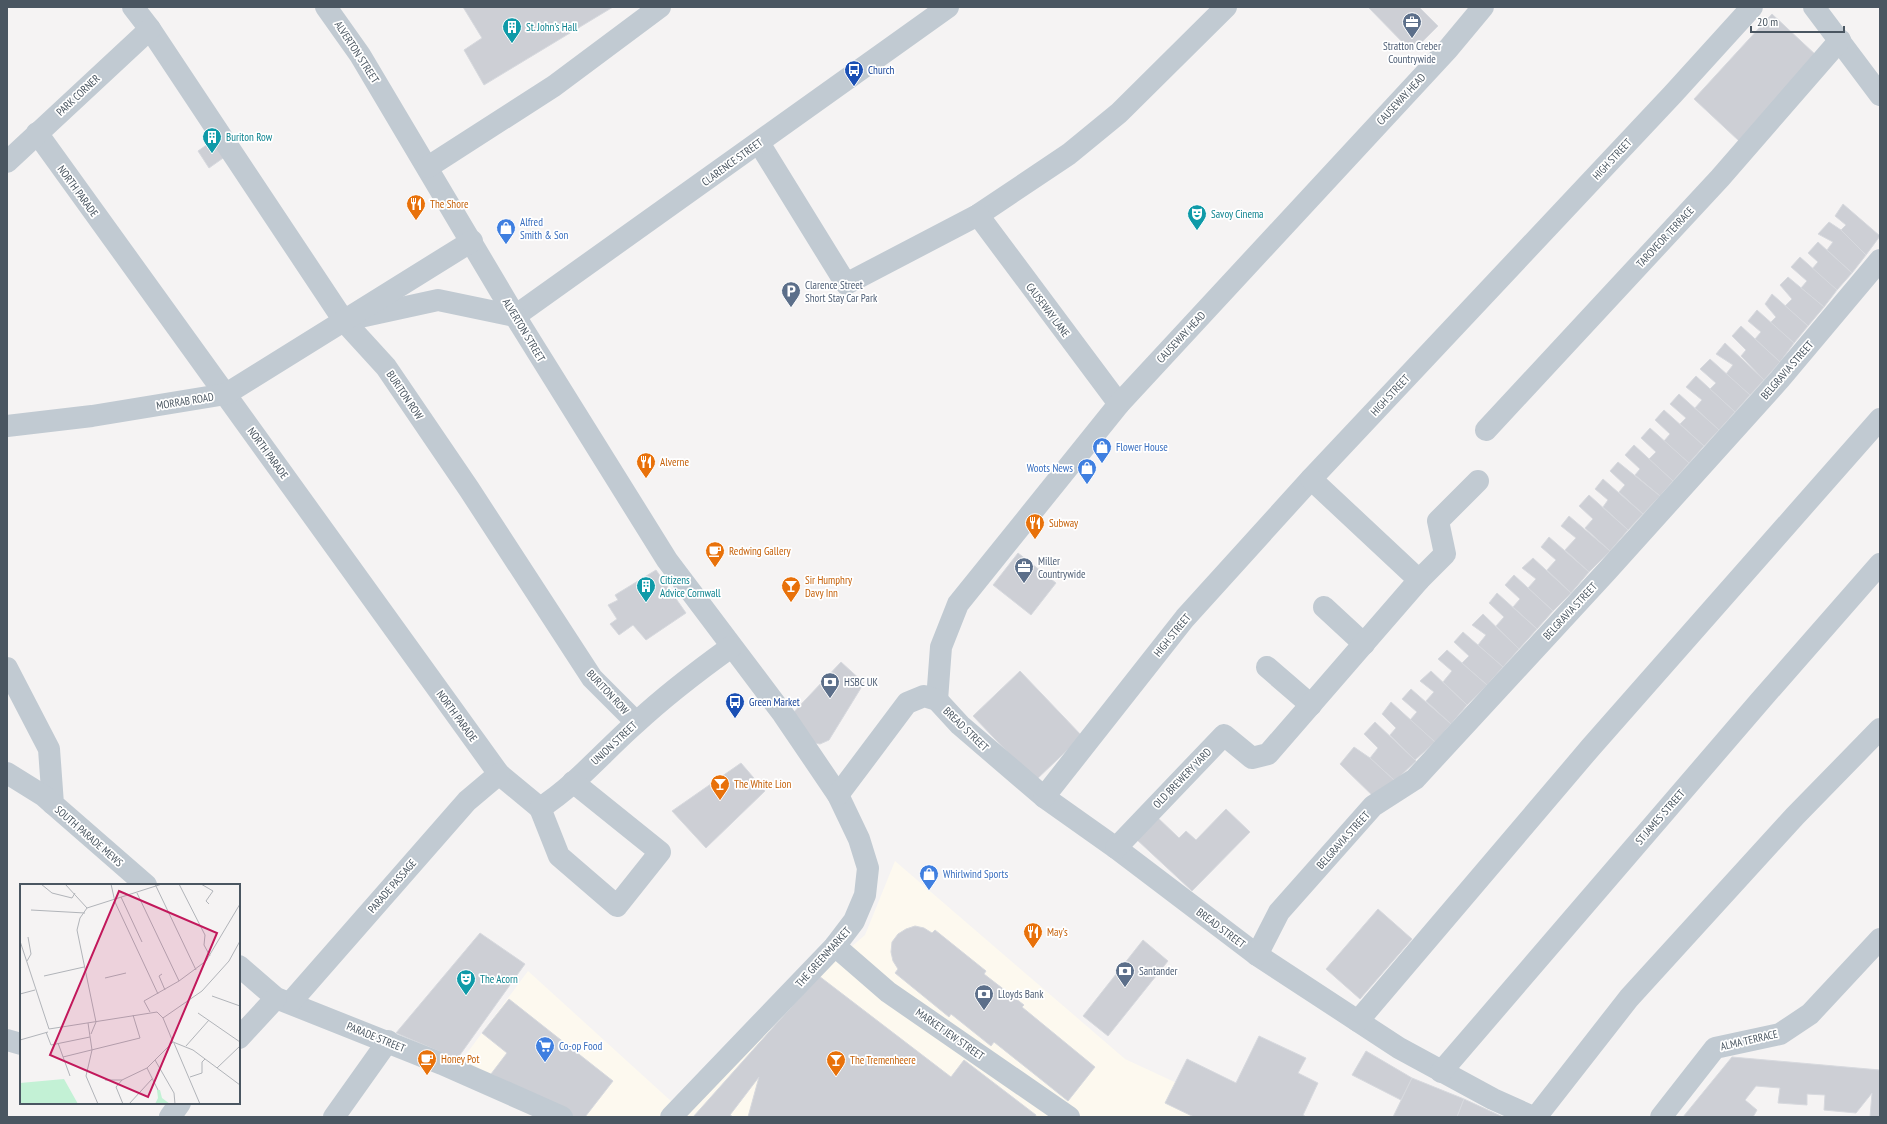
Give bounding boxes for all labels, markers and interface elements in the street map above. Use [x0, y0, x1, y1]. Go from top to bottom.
scale bar [1751, 8, 1844, 34]
office icon: Stratton Creber Countrywide [1401, 11, 1423, 39]
text: 20 m [1757, 14, 1778, 29]
building icon: St. John's Hall [501, 16, 523, 44]
street label: ALVERTON STREET [332, 18, 382, 86]
place label: St. John's Hall [526, 20, 578, 34]
place label: Stratton Creber Countrywide [1383, 39, 1441, 66]
bus stop icon: Church [843, 59, 865, 87]
place label: Church [868, 63, 895, 77]
street label: CAUSEWAY HEAD [1374, 70, 1429, 128]
street label: PARK CORNER [53, 71, 103, 119]
building icon: Buriton Row [201, 126, 223, 154]
place label: Buriton Row [226, 130, 273, 144]
street label: CLARENCE STREET [699, 135, 765, 189]
street label: HIGH STREET [1589, 135, 1635, 183]
street label: NORTH PARADE [55, 163, 102, 220]
restaurant icon: The Shore [405, 193, 427, 221]
place label: The Shore [430, 197, 469, 211]
theatre icon: Savoy Cinema [1186, 203, 1208, 231]
street label: TAROVEOR TERRACE [1633, 203, 1697, 270]
place label: Savoy Cinema [1211, 207, 1264, 221]
place label: Alfred Smith & Son [520, 215, 568, 242]
shop icon: Alfred Smith & Son [495, 217, 517, 245]
place label: Clarence Street Short Stay Car Park [805, 278, 878, 305]
parking icon: Clarence Street Short Stay Car Park [780, 280, 802, 308]
street label: CAUSEWAY LANE [1023, 280, 1073, 340]
street label: ALVERTON STREET [500, 296, 548, 364]
street label: CAUSEWAY HEAD [1154, 308, 1209, 366]
street label: BELGRAVIA STREET [1758, 338, 1816, 402]
street label: BURITON ROW [384, 368, 427, 423]
street label: HIGH STREET [1367, 371, 1413, 419]
street label: MORRAB ROAD [155, 390, 215, 412]
street label: NORTH PARADE [245, 425, 292, 482]
shop icon: Flower House [1091, 436, 1113, 464]
place label: Flower House [1116, 440, 1168, 454]
restaurant icon: Alverne [635, 451, 657, 479]
place label: Alverne [660, 455, 689, 469]
shop icon: Woots News [1076, 457, 1098, 485]
place label: Woots News [1027, 461, 1073, 475]
restaurant icon: Subway [1024, 512, 1046, 540]
place label: Subway [1049, 516, 1079, 530]
cafe icon: Redwing Gallery [704, 540, 726, 568]
place label: Redwing Gallery [729, 544, 791, 558]
place label: Miller Countrywide [1038, 554, 1086, 581]
office icon: Miller Countrywide [1013, 556, 1035, 584]
place label: Citizens Advice Cornwall [660, 573, 721, 600]
place label: Sir Humphry Davy Inn [805, 573, 853, 600]
building icon: Citizens Advice Cornwall [635, 575, 657, 603]
bar icon: Sir Humphry Davy Inn [780, 575, 802, 603]
street label: BELGRAVIA STREET [1540, 579, 1600, 643]
street label: HIGH STREET [1150, 611, 1194, 659]
street label: BURITON ROW [584, 667, 633, 718]
bank icon: HSBC UK [819, 671, 841, 699]
place label: HSBC UK [844, 675, 879, 689]
street label: NORTH PARADE [434, 688, 481, 745]
bus stop icon: Green Market [724, 691, 746, 719]
place label: Green Market [749, 695, 800, 709]
street label: BREAD STREET [940, 704, 992, 754]
street label: UNION STREET [588, 718, 640, 768]
street label: OLD BREWERY YARD [1150, 745, 1214, 811]
bar icon: The White Lion [709, 773, 731, 801]
place label: The White Lion [734, 777, 792, 791]
street label: ST JAMES' STREET [1632, 786, 1688, 848]
street label: SOUTH PARADE MEWS [52, 802, 126, 870]
street label: BELGRAVIA STREET [1313, 808, 1373, 872]
street label: PARADE PASSAGE [365, 856, 419, 916]
shop icon: Whirlwind Sports [918, 863, 940, 891]
place label: Whirlwind Sports [943, 867, 1009, 881]
inset map [20, 884, 240, 1104]
street label: BREAD STREET [1194, 905, 1248, 951]
restaurant icon: May's [1022, 921, 1044, 949]
street label: THE GREENMARKET [792, 924, 854, 990]
place label: May's [1047, 925, 1068, 939]
bank icon: Santander [1114, 960, 1136, 988]
place label: Santander [1139, 964, 1178, 978]
theatre icon: The Acorn [455, 968, 477, 996]
place label: The Acorn [480, 972, 518, 986]
bank icon: Lloyds Bank [973, 983, 995, 1011]
place label: Lloyds Bank [998, 987, 1044, 1001]
street label: MARKET JEW STREET [913, 1005, 987, 1063]
street label: PARADE STREET [345, 1019, 407, 1055]
street label: ALMA TERRACE [1719, 1027, 1779, 1053]
supermarket icon: Co-op Food [534, 1035, 556, 1063]
place label: Co-op Food [559, 1039, 603, 1053]
cafe icon: Honey Pot [416, 1048, 438, 1076]
bar icon: The Tremenheere [825, 1049, 847, 1077]
place label: Honey Pot [441, 1052, 479, 1066]
place label: The Tremenheere [850, 1053, 916, 1067]

